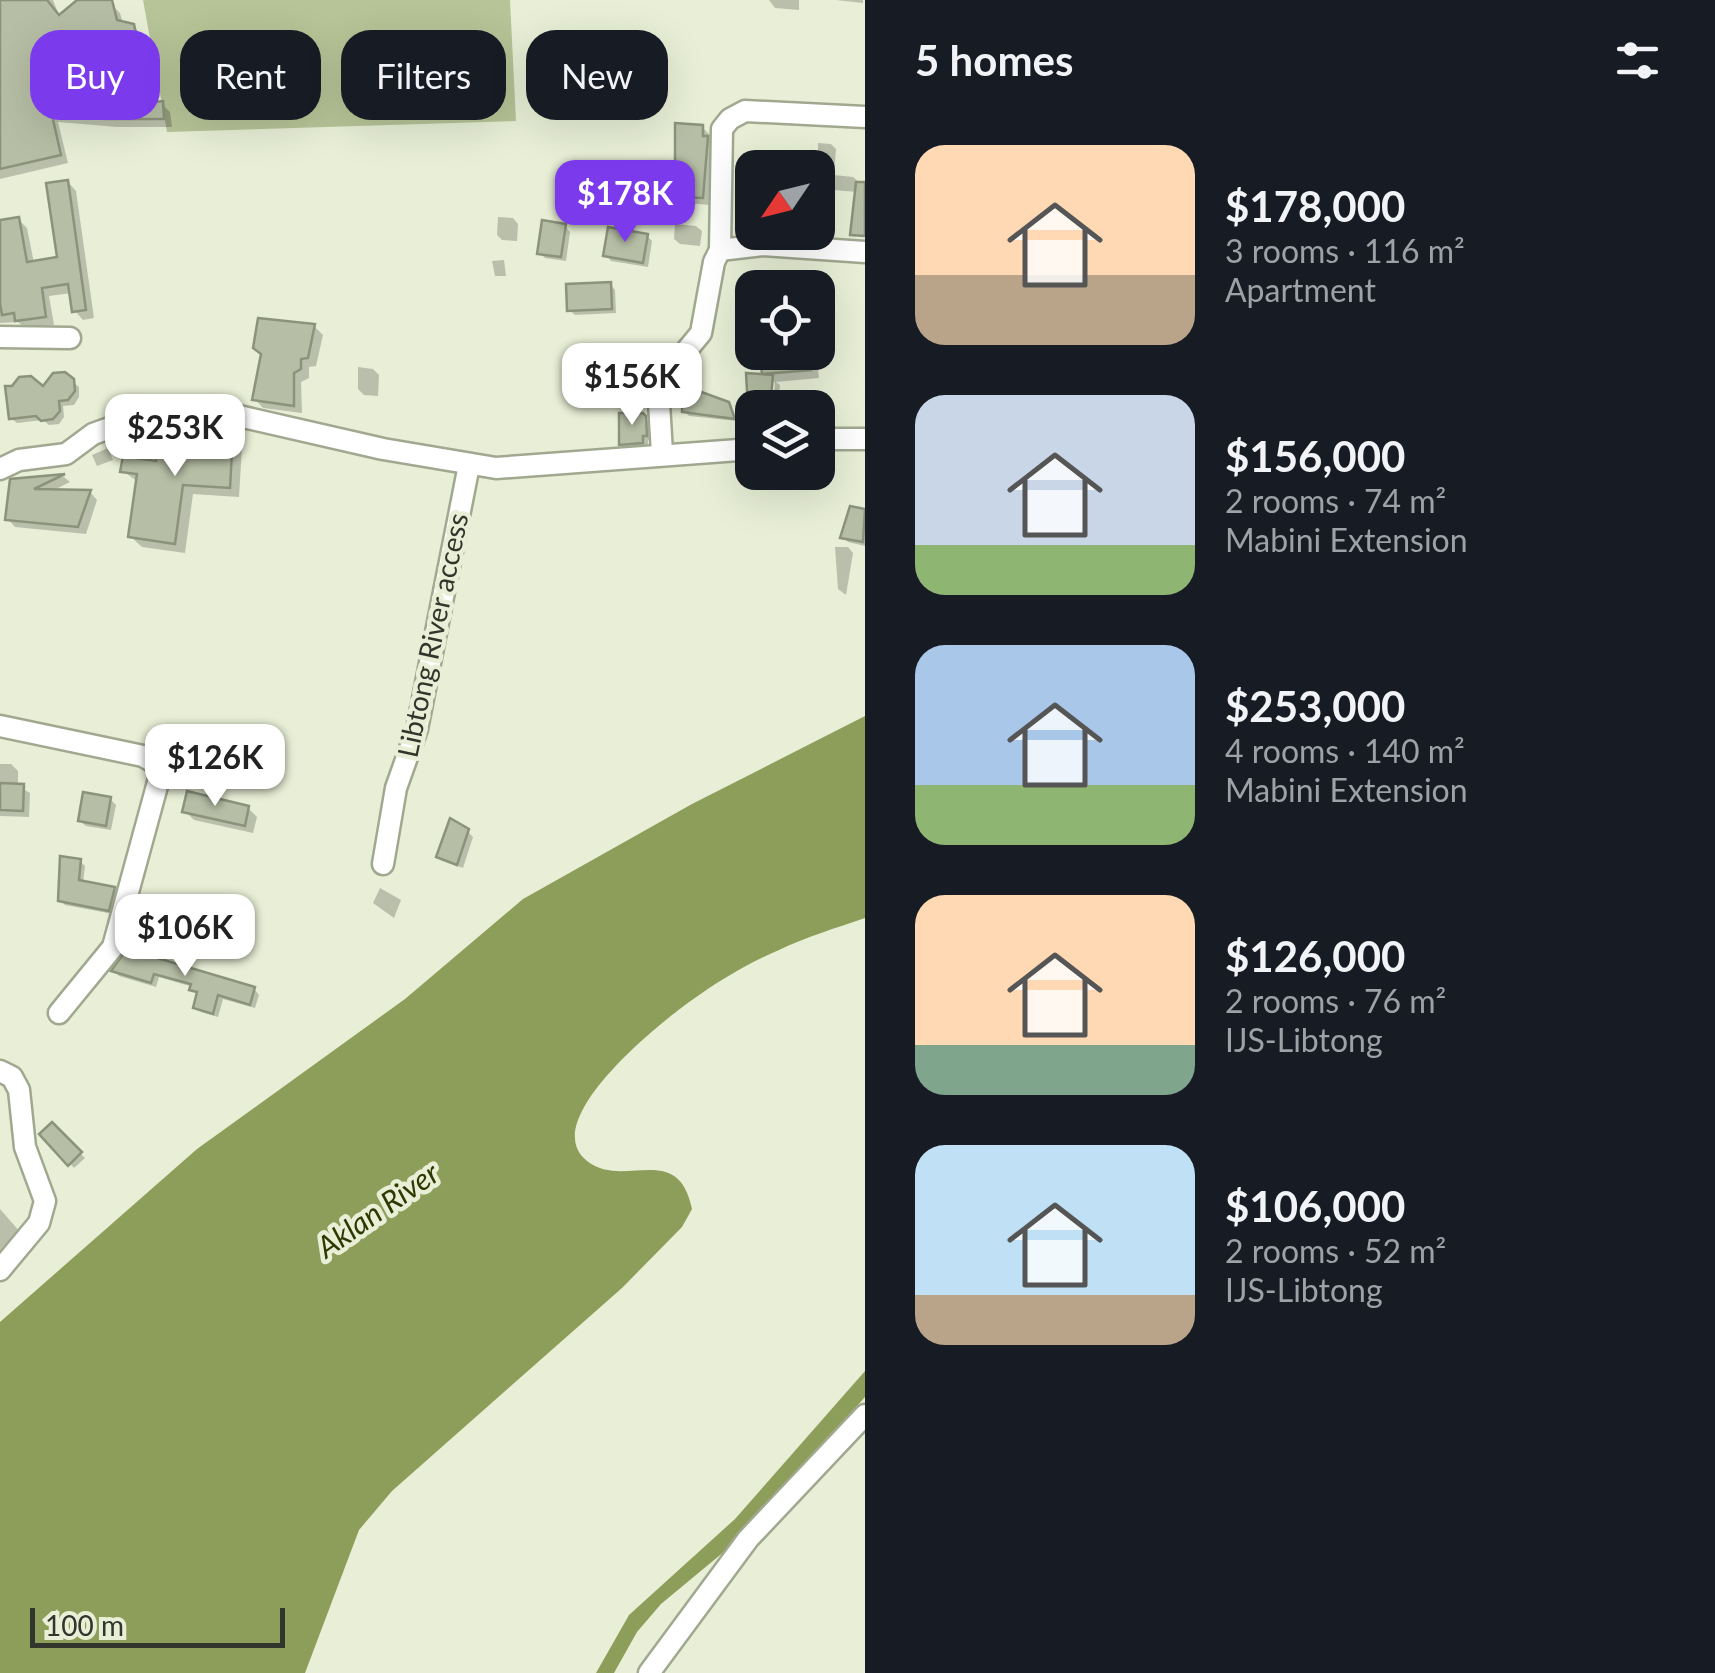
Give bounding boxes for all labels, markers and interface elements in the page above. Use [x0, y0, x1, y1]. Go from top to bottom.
chip: Buy [30, 30, 160, 120]
chip: Rent [180, 30, 321, 120]
chip: Filters [341, 30, 506, 120]
chip: New [526, 30, 668, 120]
icon: filters [1610, 33, 1665, 88]
text: 5 homes [915, 35, 1073, 85]
north arrow [735, 150, 835, 250]
map controls [735, 150, 835, 490]
pin: $178K [555, 160, 695, 245]
text: $178K [577, 173, 673, 212]
text: $178,000 [1225, 181, 1405, 231]
icon: home [995, 185, 1115, 305]
text: 3 rooms · 116 m² [1225, 231, 1465, 270]
button: locate [735, 270, 835, 370]
text: Apartment [1225, 270, 1376, 309]
pin: $156K [562, 343, 702, 428]
text: $156K [584, 356, 680, 395]
button: layers [735, 390, 835, 490]
pin: $253K [105, 394, 245, 479]
text: $253K [127, 407, 223, 446]
text: $156,000 [1225, 431, 1405, 481]
icon: home [995, 435, 1115, 555]
text: 2 rooms · 74 m² [1225, 481, 1446, 520]
street label: Libtong River access [390, 510, 474, 760]
text: Mabini Extension [1225, 520, 1468, 559]
text: $253,000 [1225, 681, 1405, 731]
icon: home [995, 685, 1115, 805]
pin: $126K [145, 724, 285, 809]
text: 4 rooms · 140 m² [1225, 731, 1465, 770]
text: $126K [167, 737, 263, 776]
text: Mabini Extension [1225, 770, 1468, 809]
pin: $106K [115, 894, 255, 979]
text: $106K [137, 907, 233, 946]
text: $126,000 [1225, 931, 1405, 981]
icon: home [995, 935, 1115, 1055]
text: 2 rooms · 76 m² [1225, 981, 1446, 1020]
text: IJS-Libtong [1225, 1020, 1383, 1059]
water label: Aklan River [308, 1153, 446, 1265]
text: $106,000 [1225, 1181, 1405, 1231]
icon: home [995, 1185, 1115, 1305]
text: 2 rooms · 52 m² [1225, 1231, 1446, 1270]
text: IJS-Libtong [1225, 1270, 1383, 1309]
scale bar [30, 1603, 285, 1648]
text: 100 m [45, 1608, 124, 1642]

